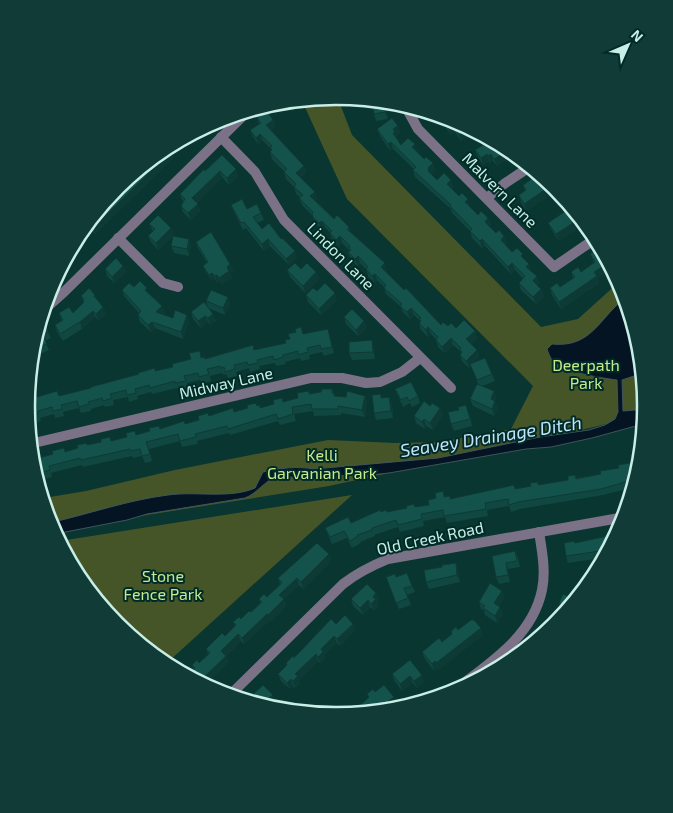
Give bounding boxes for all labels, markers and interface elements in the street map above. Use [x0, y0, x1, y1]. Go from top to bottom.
north arrow [603, 20, 653, 70]
text: N [628, 26, 647, 45]
street label: Malvern Lane [459, 148, 542, 231]
street label: Lindon Lane [304, 218, 379, 293]
park label: Deerpath Park [552, 355, 620, 392]
street label: Midway Lane [177, 362, 275, 403]
water label: Seavey Drainage Ditch [398, 411, 583, 461]
park label: Kelli Garvanian Park [267, 445, 377, 482]
street label: Old Creek Road [375, 517, 485, 558]
park label: Stone Fence Park [124, 566, 202, 603]

